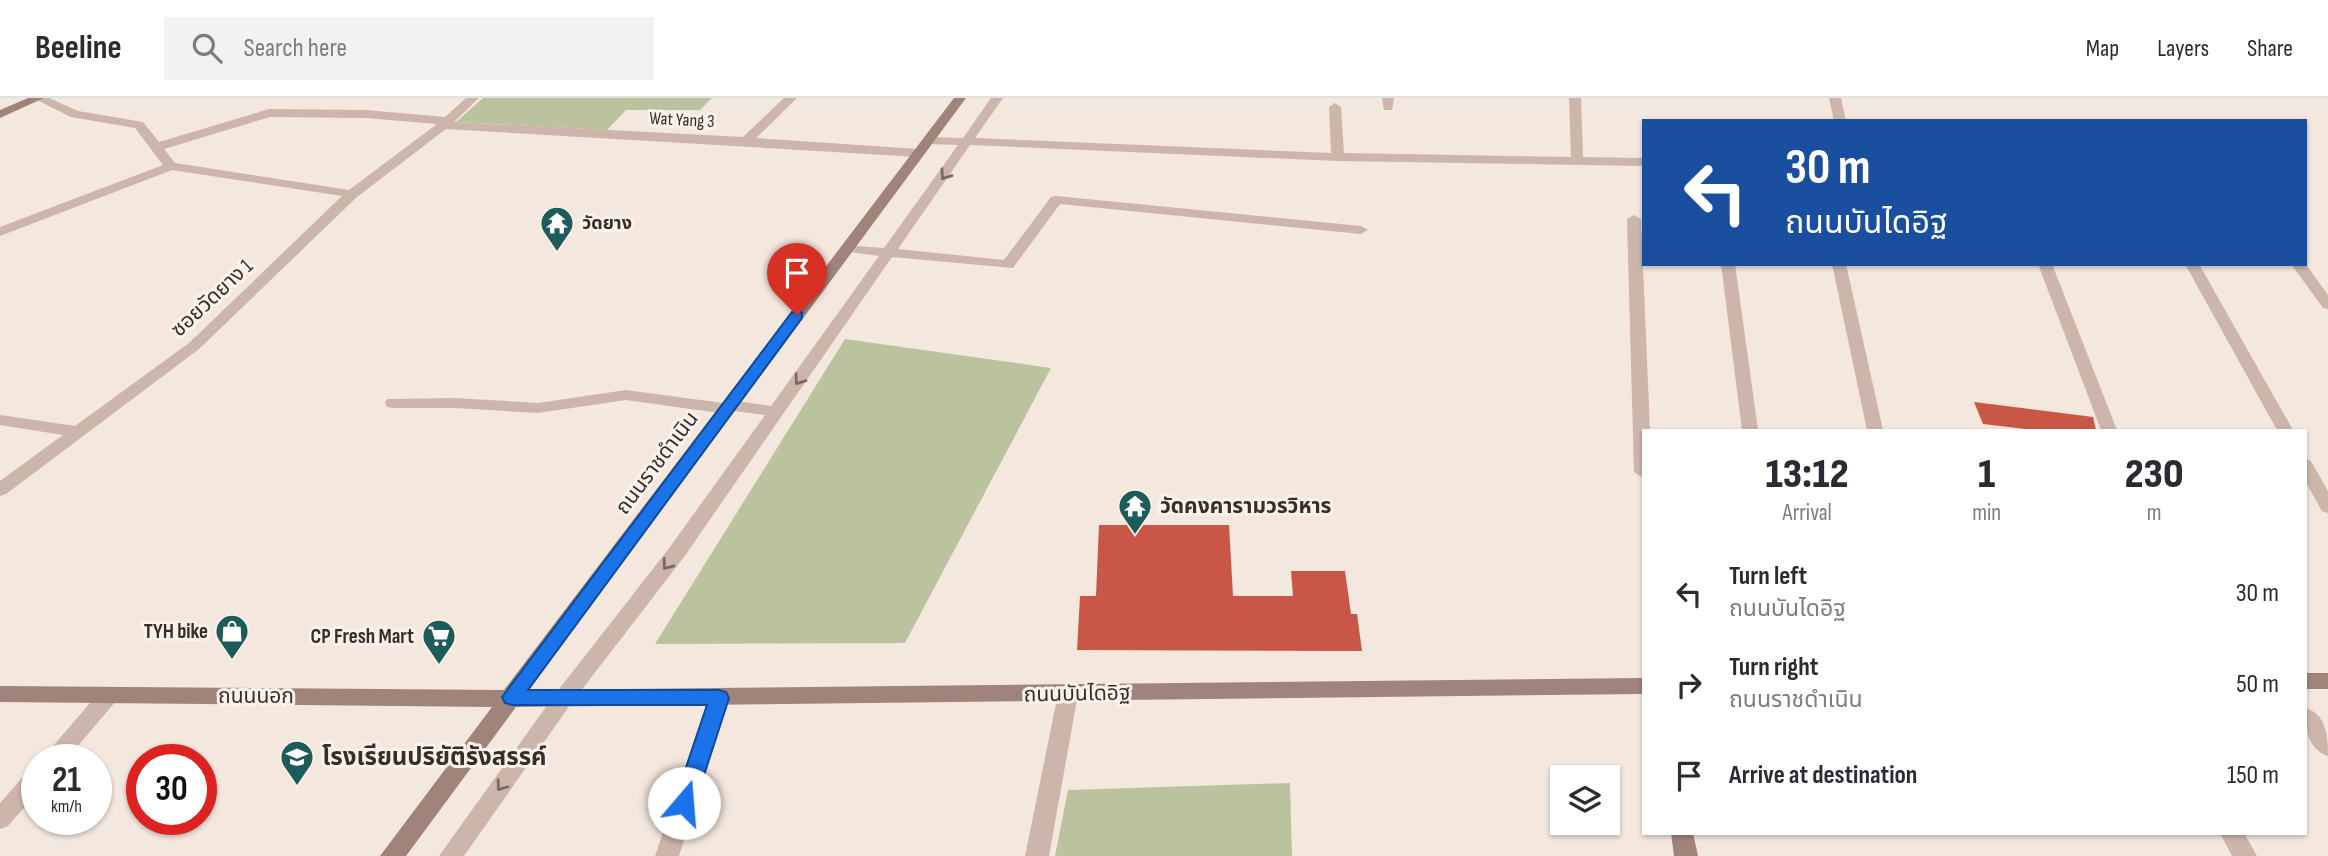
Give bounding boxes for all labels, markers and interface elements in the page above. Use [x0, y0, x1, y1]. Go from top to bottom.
search box [164, 17, 654, 80]
text: Beeline [35, 28, 122, 68]
icon: search [188, 29, 226, 67]
text: Search here [244, 33, 347, 64]
text: Map [2086, 34, 2119, 63]
text: Layers [2157, 34, 2209, 63]
text: Share [2247, 34, 2293, 63]
street label: Wat Yang 3 [649, 108, 715, 132]
text: 30 m [1785, 139, 1870, 198]
icon: left [1670, 147, 1761, 238]
one-way arrow [941, 167, 953, 180]
temple icon: วัดยาง [538, 204, 576, 253]
text: ถนนบันไดอิฐ [1785, 204, 1947, 243]
place label: วัดยาง [582, 213, 632, 234]
pin [767, 243, 827, 315]
street label: ซอยวัดยาง 1 [166, 253, 258, 342]
icon: arrive [778, 254, 816, 292]
one-way arrow [795, 372, 807, 385]
street label: ถนนราชดำเนิน [610, 407, 704, 519]
text: 13:12 [1766, 449, 1849, 500]
text: 1 [1978, 449, 1995, 500]
text: 230 [2125, 449, 2183, 500]
temple icon: วัดคงคารามวรวิหาร [1116, 487, 1154, 536]
place label: วัดคงคารามวรวิหาร [1160, 494, 1332, 519]
text: Arrival [1782, 499, 1832, 527]
text: min [1972, 499, 2001, 527]
text: m [2147, 499, 2161, 527]
one-way arrow [663, 558, 675, 570]
text: Turn left [1729, 561, 1807, 592]
icon: left [1670, 575, 1708, 613]
text: 30 m [2236, 578, 2279, 609]
text: ถนนบันไดอิฐ [1729, 595, 1846, 623]
shop icon: TYH bike [213, 612, 251, 661]
supermarket icon: CP Fresh Mart [420, 617, 458, 666]
place label: TYH bike [144, 619, 208, 644]
place label: CP Fresh Mart [310, 624, 414, 649]
text: Turn right [1729, 652, 1818, 683]
icon: right [1670, 666, 1708, 704]
text: 50 m [2236, 669, 2279, 700]
street label: ถนนบันไดอิฐ [1023, 681, 1131, 707]
street label: ถนนนอก [218, 684, 294, 709]
text: ถนนราชดำเนิน [1729, 686, 1863, 714]
school or university icon: โรงเรียนปริยัติรังสรรค์ [278, 738, 316, 787]
place label: โรงเรียนปริยัติรังสรรค์ [322, 743, 547, 772]
speed limit sign: 30 [126, 744, 217, 835]
icon: arrive [1670, 757, 1708, 795]
text: 21 [52, 759, 81, 802]
text: Arrive at destination [1729, 760, 1917, 791]
text: 150 m [2227, 760, 2279, 791]
map controls [1550, 765, 1620, 835]
button: layers [1550, 765, 1620, 835]
position arrow [647, 766, 721, 840]
one-way arrow [497, 778, 509, 791]
text: km/h [51, 796, 82, 817]

